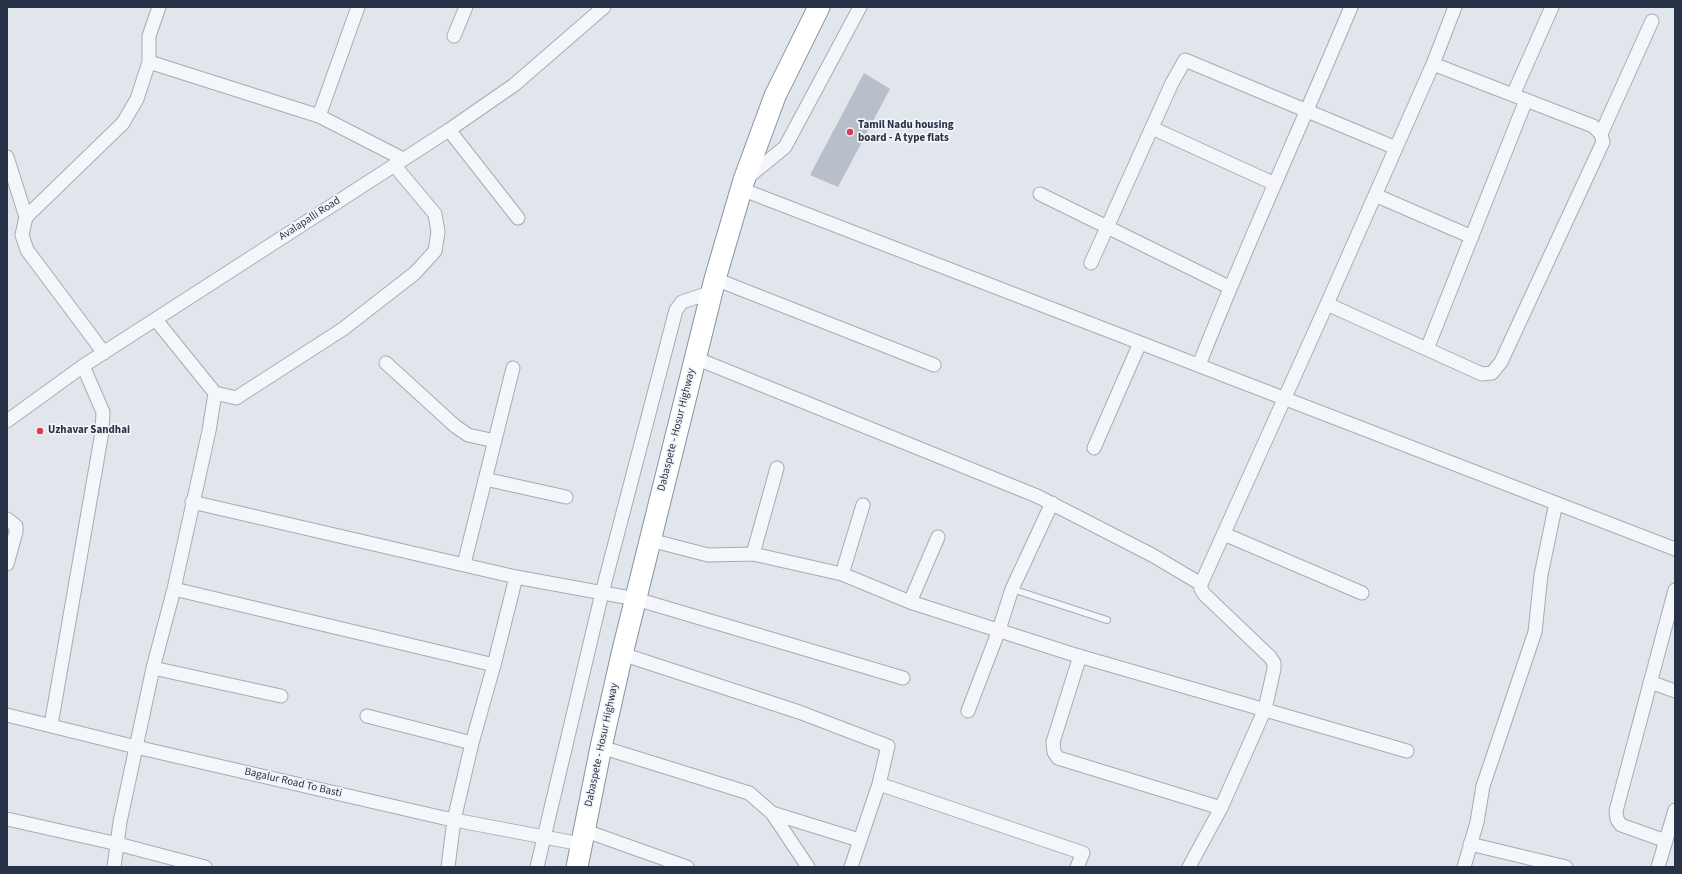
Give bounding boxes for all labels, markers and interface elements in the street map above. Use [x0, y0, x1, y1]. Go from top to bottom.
place label: Tamil Nadu housing board - A type flats [858, 119, 954, 145]
marker: Tamil Nadu housing board - A type flats [845, 127, 855, 137]
street label: Avalapalli Road [277, 194, 343, 244]
street label: Dabaspete - Hosur Highway [655, 367, 699, 493]
place label: Uzhavar Sandhai [48, 424, 130, 438]
marker: Uzhavar Sandhai [35, 426, 45, 436]
street label: Dabaspete - Hosur Highway [582, 682, 622, 808]
street label: Bagalur Road To Basti [243, 765, 343, 801]

